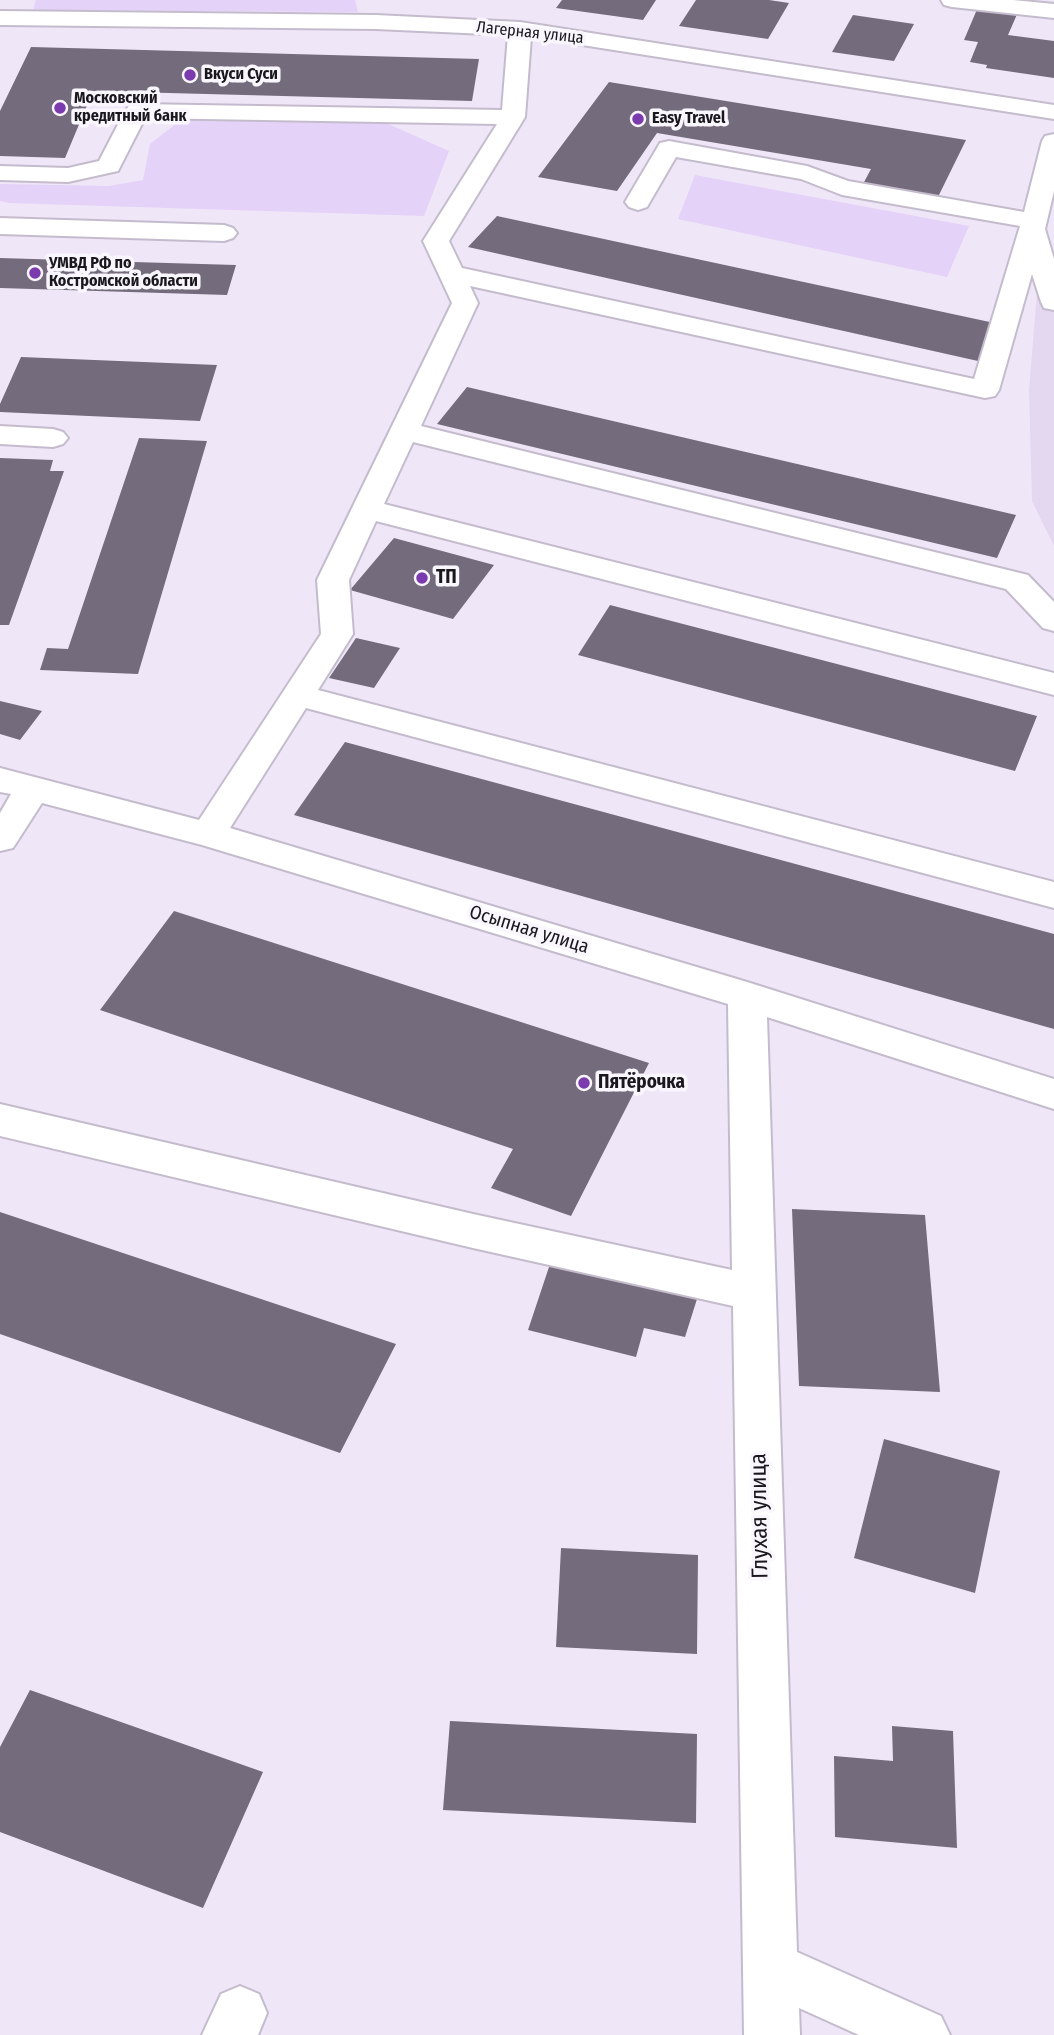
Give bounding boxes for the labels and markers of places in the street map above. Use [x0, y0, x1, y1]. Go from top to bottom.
place label: Вкуси Суси [204, 65, 278, 85]
marker: Вкуси Суси [182, 67, 198, 83]
place label: Московский кредитный банк [74, 89, 186, 127]
marker: Московский кредитный банк [52, 100, 68, 116]
place label: Easy Travel [652, 109, 725, 129]
marker: Easy Travel [630, 111, 646, 127]
place label: УМВД РФ по Костромской области [49, 254, 198, 292]
marker: УМВД РФ по Костромской области [27, 265, 43, 281]
place label: ТП [436, 567, 457, 589]
marker: ТП [414, 570, 430, 586]
place label: Пятёрочка [598, 1072, 685, 1094]
marker: Пятёрочка [576, 1075, 592, 1091]

